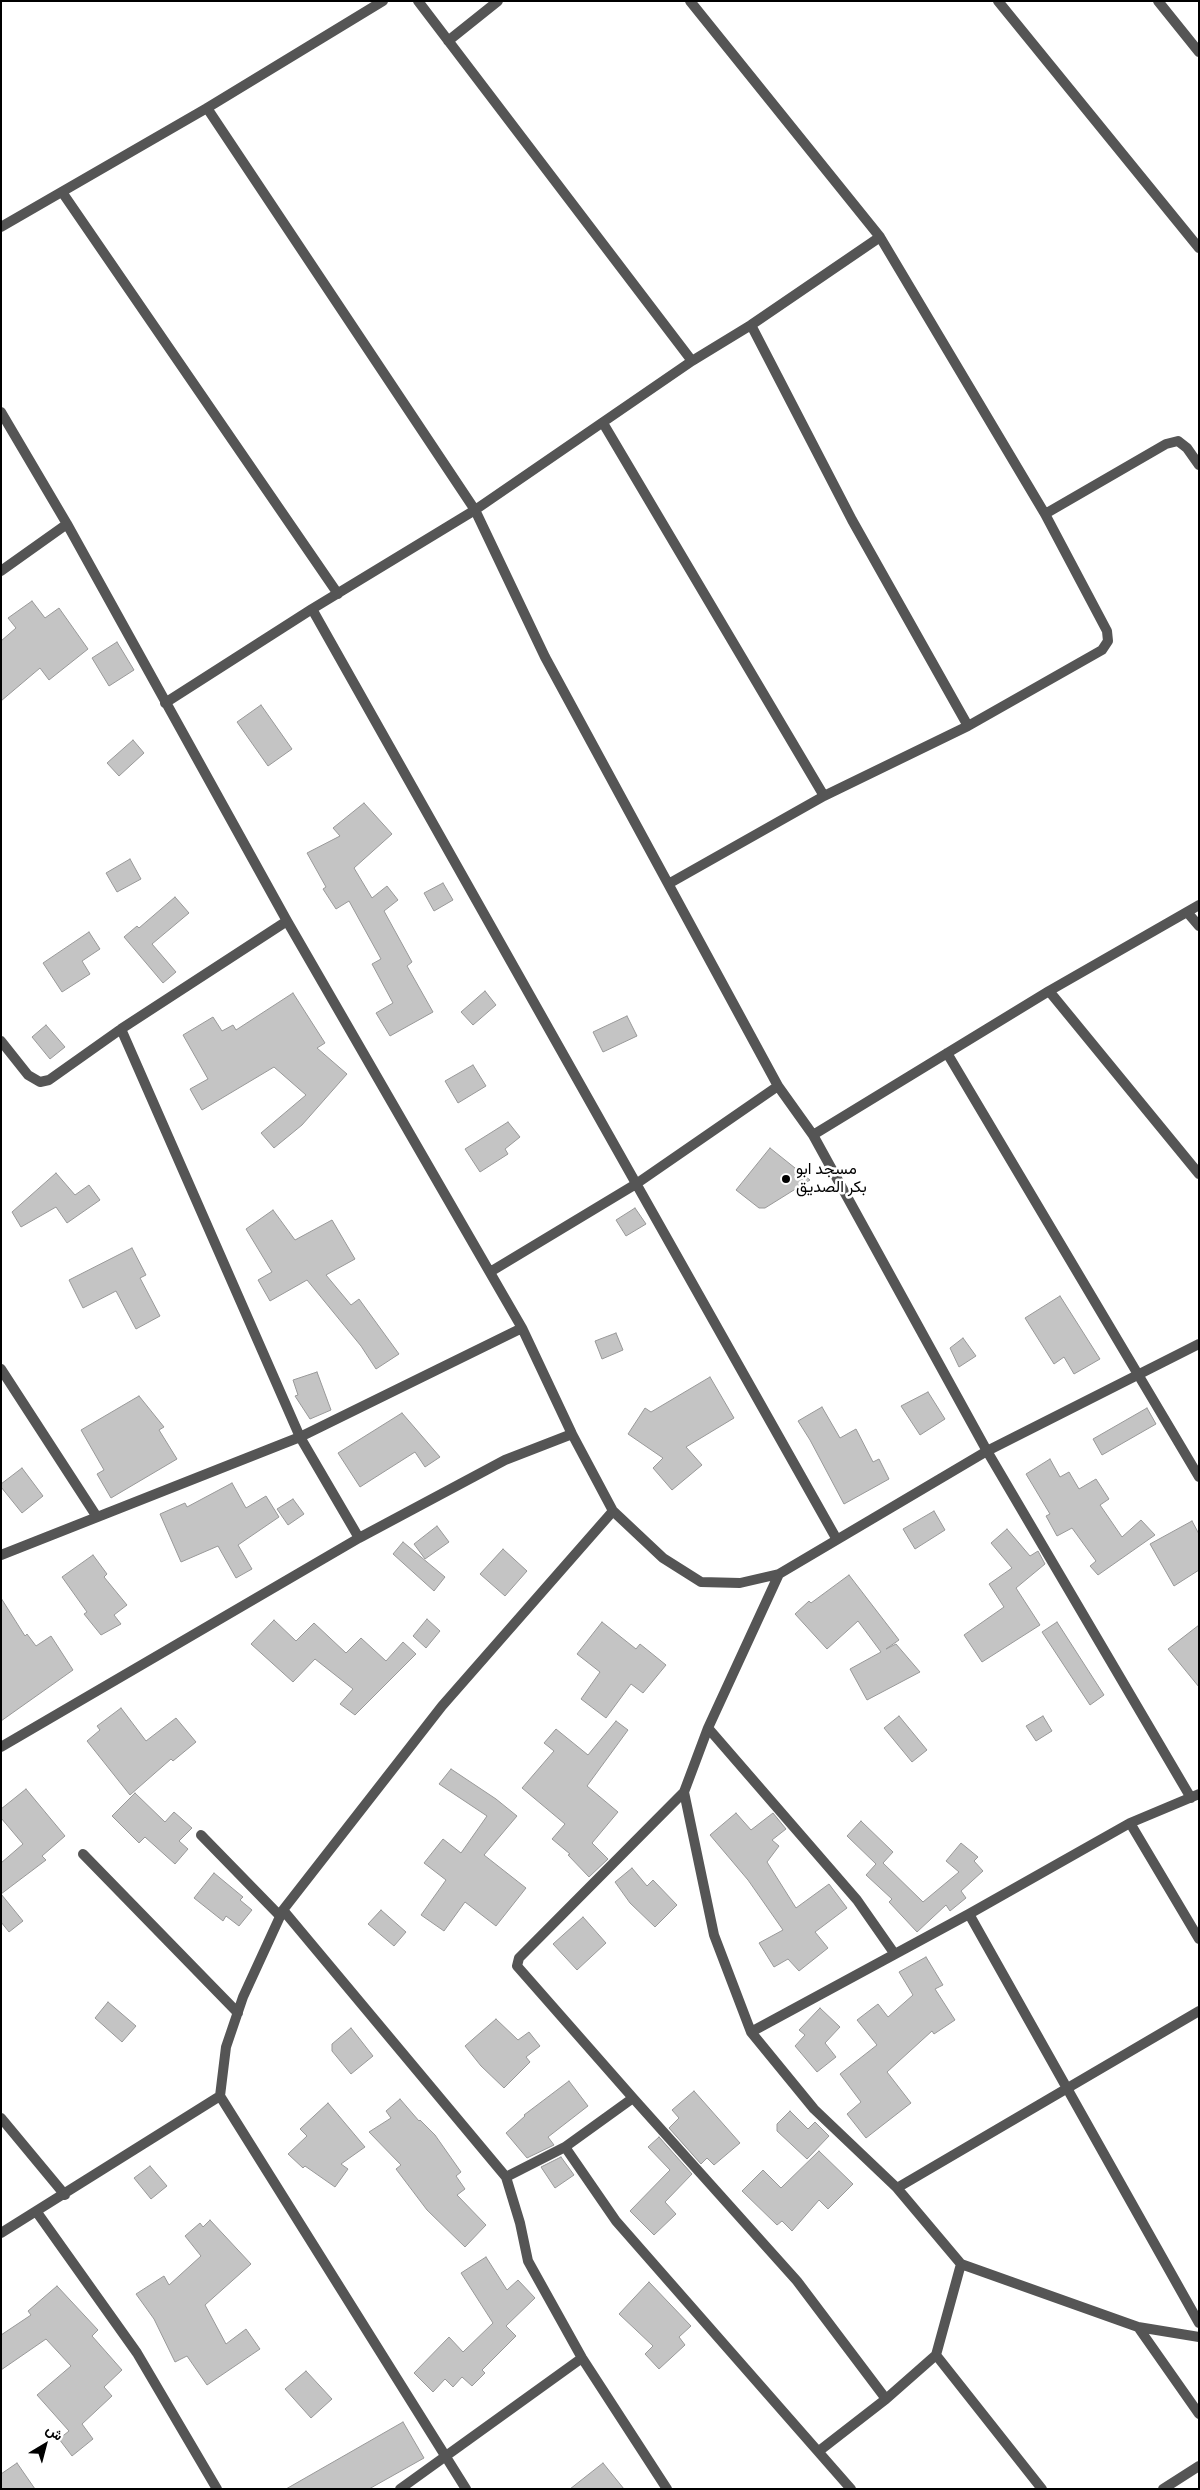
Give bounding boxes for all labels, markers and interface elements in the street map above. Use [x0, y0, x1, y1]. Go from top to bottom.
place label: مسجد ابو بكر الصديق [796, 1160, 867, 1198]
marker: مسجد ابو بكر الصديق [780, 1173, 792, 1185]
north arrow [20, 2420, 70, 2470]
text: ش [42, 2421, 66, 2444]

